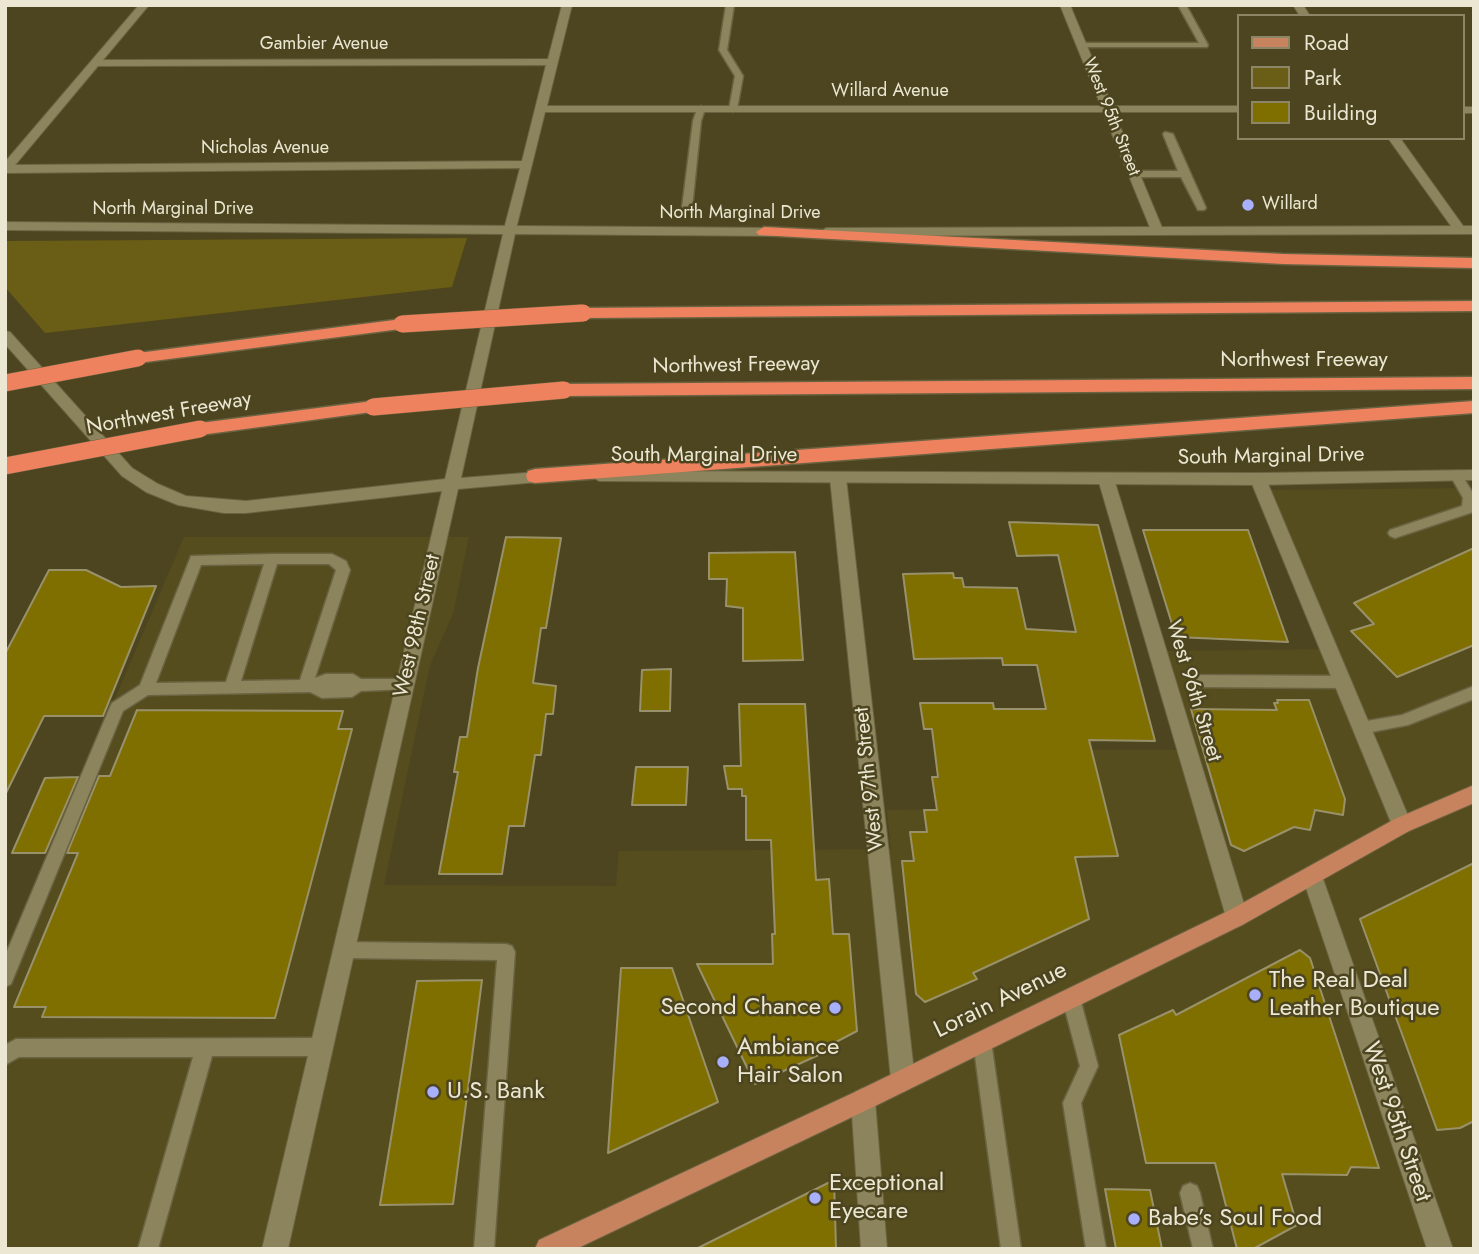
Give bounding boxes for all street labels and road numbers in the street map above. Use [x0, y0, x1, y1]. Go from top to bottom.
street label: Gambier Avenue [260, 34, 388, 56]
street label: West 95th Street [1078, 55, 1144, 179]
street label: Willard Avenue [831, 81, 949, 103]
street label: Nicholas Avenue [201, 138, 329, 160]
street label: North Marginal Drive [93, 199, 253, 221]
street label: North Marginal Drive [660, 203, 820, 225]
street label: Northwest Freeway [1220, 348, 1388, 374]
street label: Northwest Freeway [652, 352, 820, 380]
street label: Northwest Freeway [84, 387, 254, 441]
street label: South Marginal Drive [611, 443, 797, 469]
street label: South Marginal Drive [1177, 443, 1365, 471]
street label: West 98th Street [389, 552, 447, 700]
street label: West 96th Street [1160, 617, 1226, 765]
street label: West 97th Street [850, 706, 890, 852]
street label: Lorain Avenue [930, 956, 1072, 1046]
street label: West 95th Street [1355, 1038, 1437, 1206]

